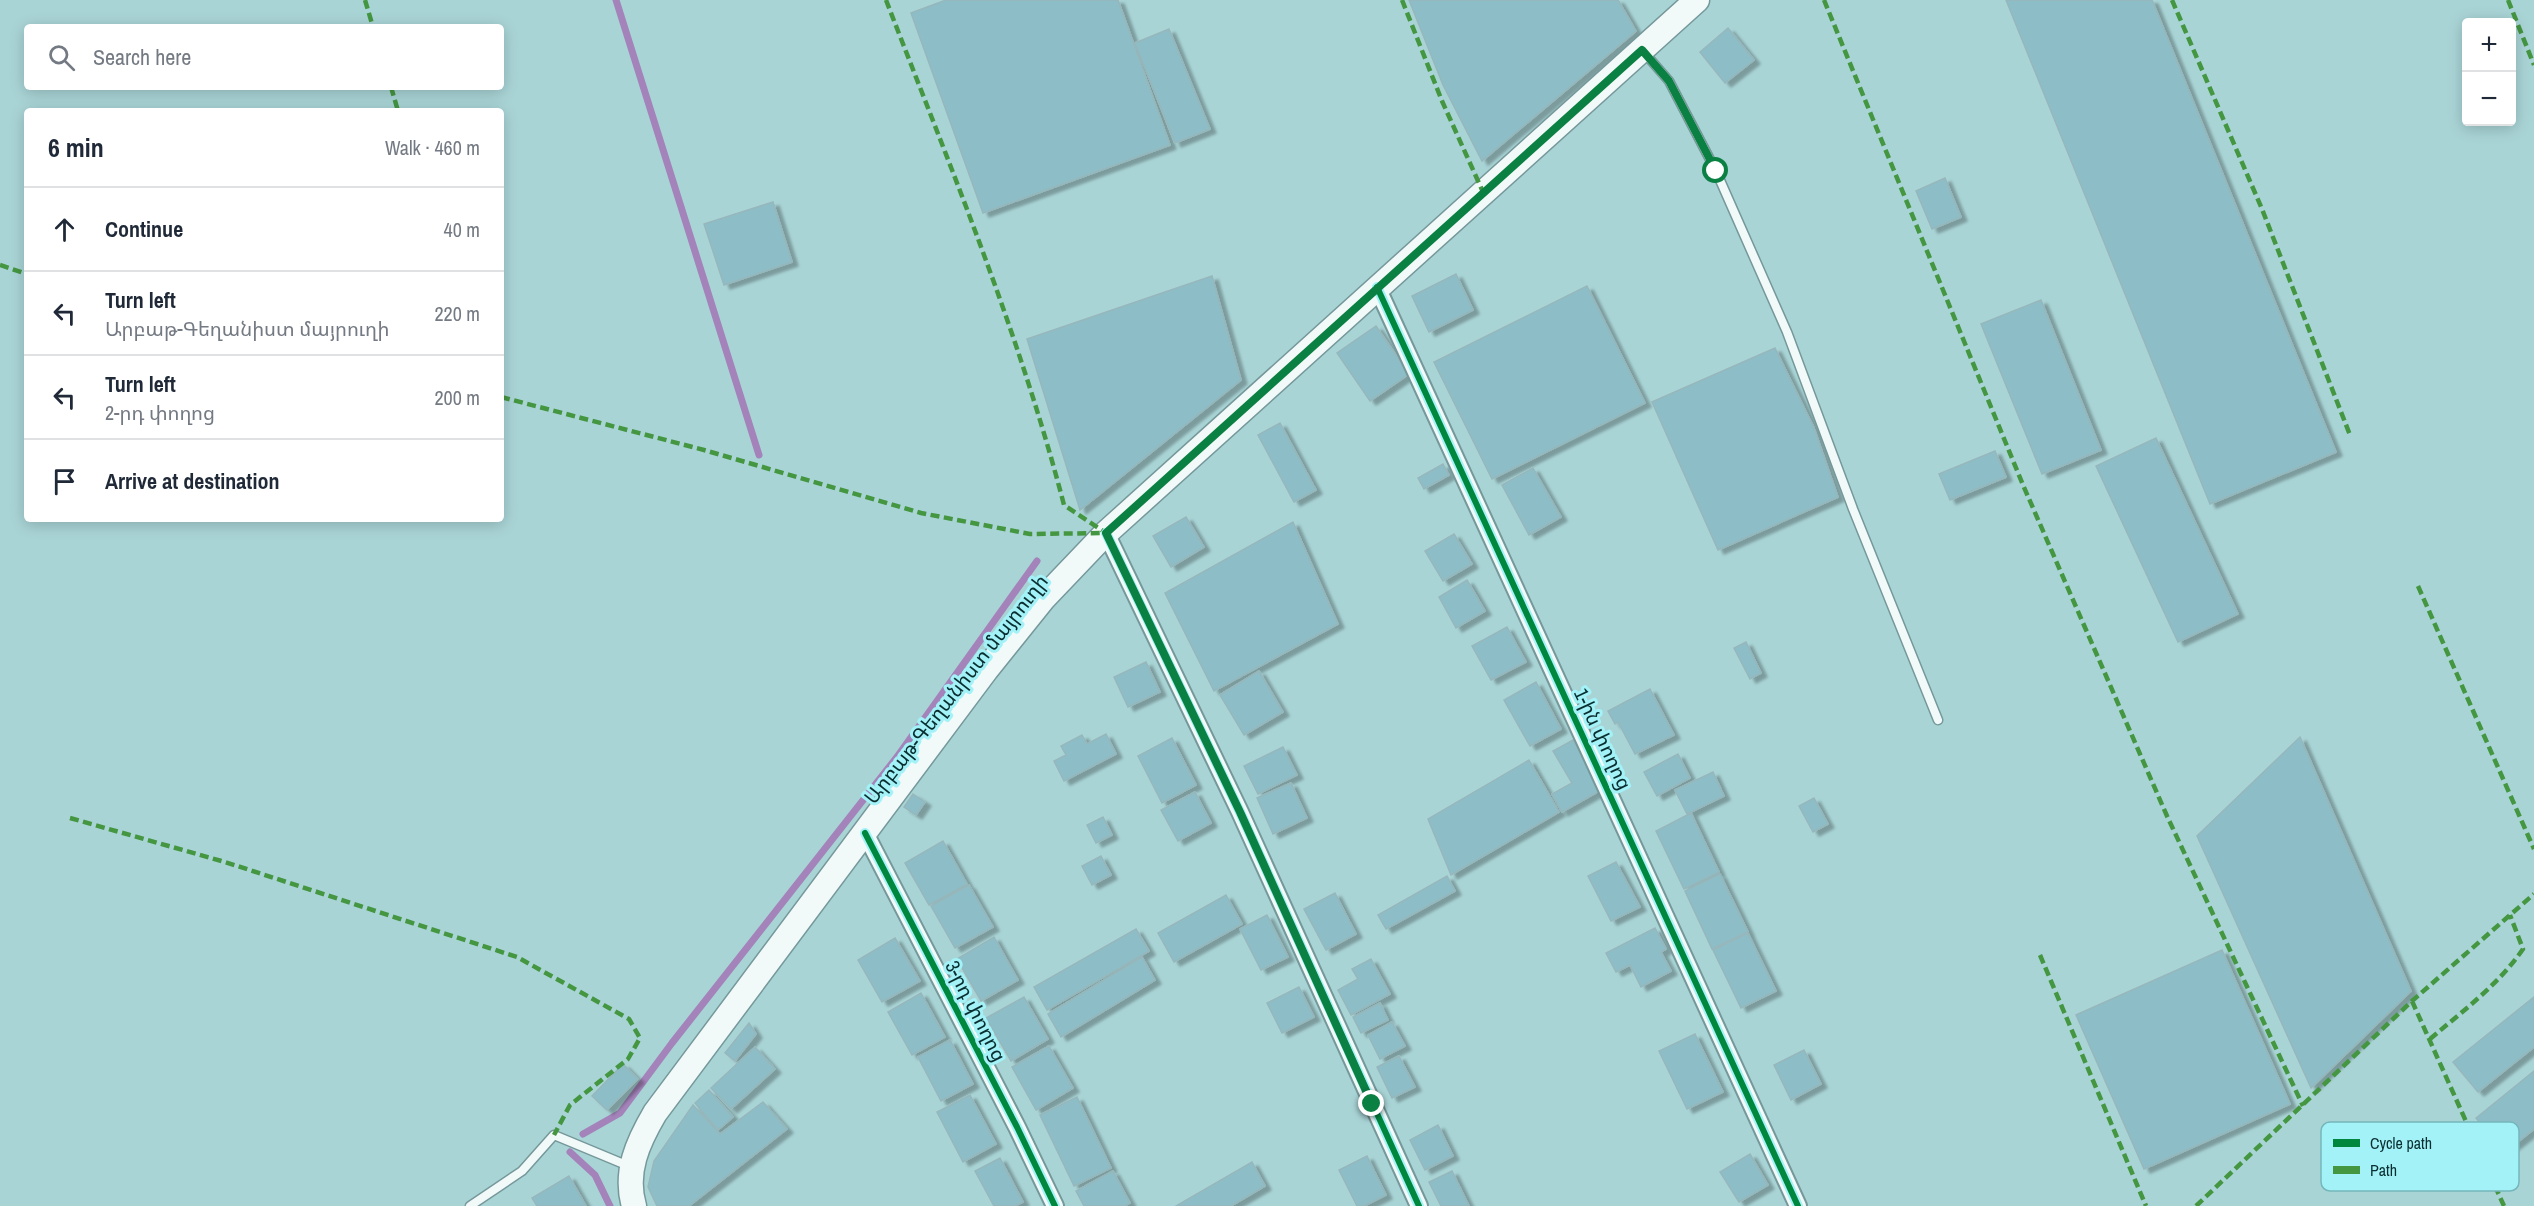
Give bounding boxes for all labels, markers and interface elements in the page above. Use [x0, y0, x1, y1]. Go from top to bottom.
map controls [2462, 18, 2516, 126]
button: + [2462, 18, 2516, 72]
search box [24, 24, 504, 90]
icon: search [45, 41, 78, 74]
text: Search here [93, 42, 191, 72]
button: − [2462, 72, 2516, 126]
text: 6 min [48, 130, 104, 165]
text: Walk · 460 m [385, 134, 480, 161]
route start [1702, 157, 1728, 183]
icon: ahead [48, 213, 81, 246]
text: Continue [105, 214, 183, 244]
text: 40 m [444, 216, 480, 243]
text: Turn left [105, 285, 176, 315]
icon: left [48, 297, 81, 330]
text: 220 m [434, 300, 480, 327]
text: Արբաթ-Գեղանիստ մայրուղի [105, 315, 389, 342]
text: Turn left [105, 369, 176, 399]
icon: left [48, 381, 81, 414]
text: 200 m [434, 384, 480, 411]
text: 2-րդ փողոց [105, 399, 215, 426]
icon: arrive [48, 465, 81, 498]
text: Arrive at destination [105, 466, 279, 496]
street label: Արբաթ-Գեղանիստ մայրուղի [857, 568, 1054, 809]
street label: 1-ին փողոց [1568, 684, 1639, 794]
street label: 3-րդ փողոց [939, 956, 1013, 1066]
route end [1358, 1090, 1384, 1116]
legend [2321, 1122, 2519, 1191]
text: Cycle path [2370, 1132, 2432, 1154]
text: Path [2370, 1159, 2397, 1181]

